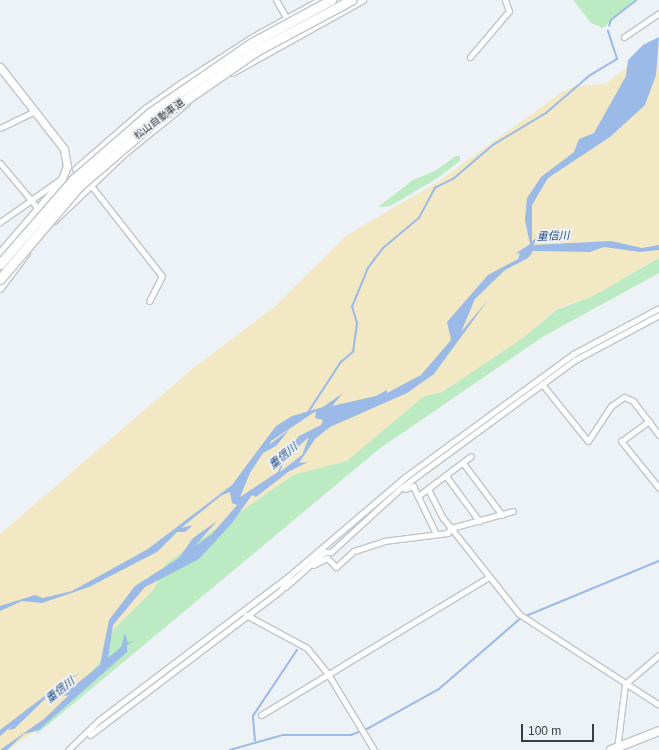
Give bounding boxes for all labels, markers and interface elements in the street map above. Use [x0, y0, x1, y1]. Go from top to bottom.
street label: 松山自動車道 [131, 96, 187, 142]
water label: 重信川 [536, 229, 570, 243]
water label: 重信川 [266, 440, 300, 472]
water label: 重信川 [43, 674, 77, 706]
scale bar [523, 716, 596, 742]
text: 100 m [528, 724, 561, 738]

